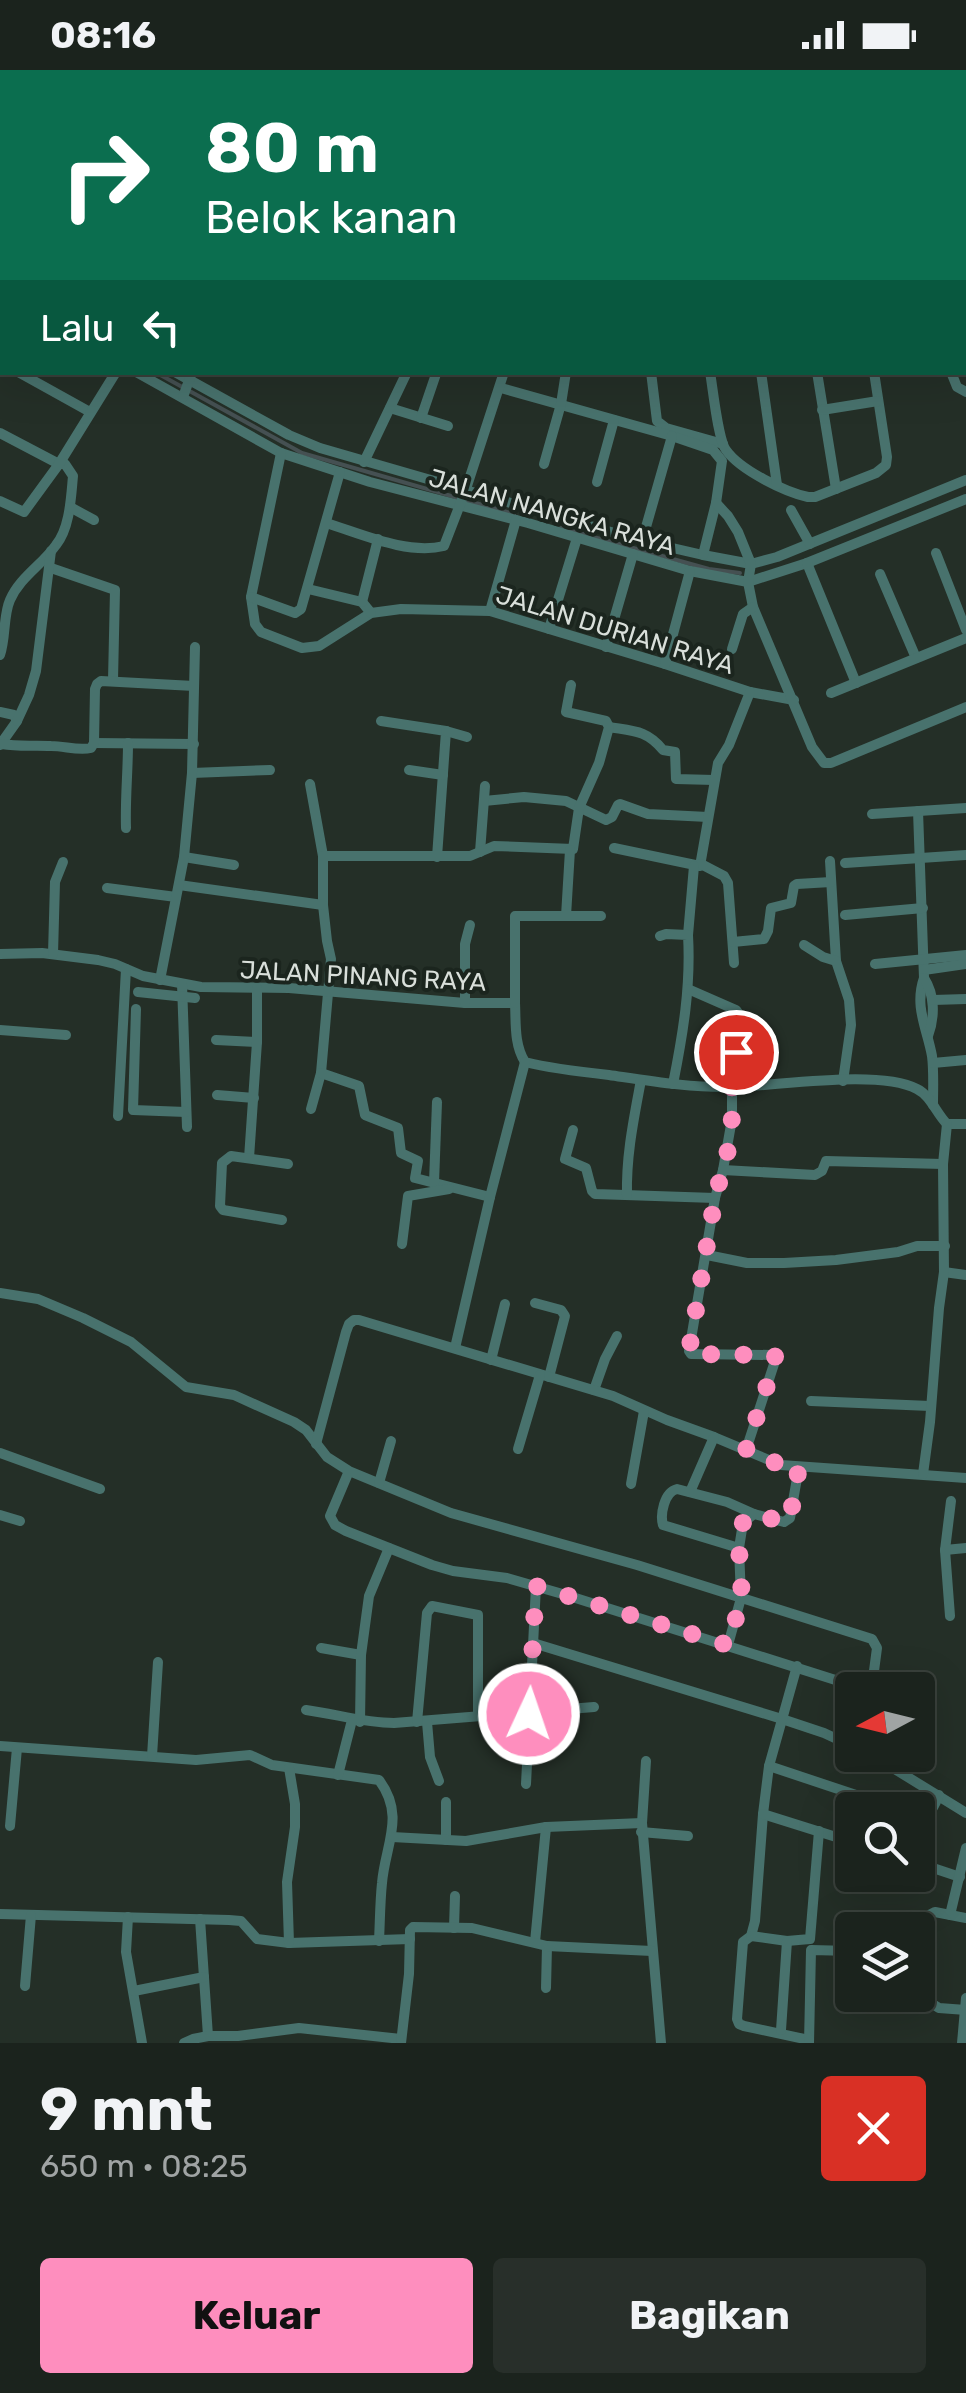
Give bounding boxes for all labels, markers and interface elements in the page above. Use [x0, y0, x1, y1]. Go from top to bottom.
text: 08:16 [50, 12, 156, 58]
text: 80 m [205, 107, 379, 190]
icon: right [40, 110, 170, 240]
text: Belok kanan [205, 191, 458, 244]
icon: left [134, 300, 189, 355]
text: Lalu [40, 305, 114, 351]
street label: JALAN NANGKA RAYA [426, 463, 679, 561]
street label: JALAN DURIAN RAYA [493, 580, 738, 680]
street label: JALAN PINANG RAYA [239, 955, 487, 997]
pin [694, 1010, 779, 1095]
icon: arrive [709, 1025, 764, 1080]
position arrow [477, 1662, 581, 1766]
north arrow [835, 1672, 935, 1772]
map controls [835, 1672, 935, 2012]
button: search [835, 1792, 935, 1892]
button: layers [835, 1912, 935, 2012]
text: 9 mnt [40, 2074, 212, 2145]
button: close [821, 2076, 926, 2181]
text: 650 m · 08:25 [40, 2147, 248, 2185]
button: Keluar [40, 2258, 473, 2373]
button: Bagikan [493, 2258, 926, 2373]

